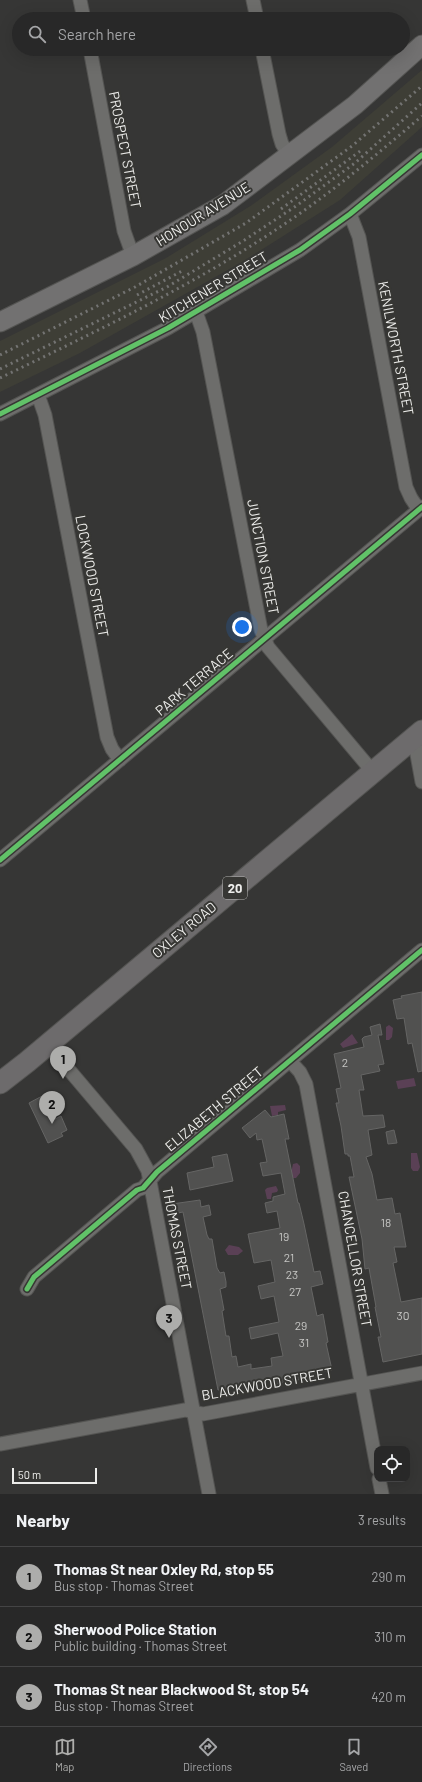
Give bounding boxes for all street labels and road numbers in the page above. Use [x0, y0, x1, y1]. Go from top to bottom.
street label: PROSPECT STREET [106, 90, 145, 210]
street label: HONOUR AVENUE [153, 178, 253, 249]
street label: KITCHENER STREET [155, 247, 270, 326]
street label: KENILWORTH STREET [375, 279, 418, 416]
street label: JUNCTION STREET [244, 498, 283, 616]
street label: LOCKWOOD STREET [72, 513, 113, 638]
street label: PARK TERRACE [152, 644, 236, 719]
road number: 20 [223, 877, 247, 899]
street label: OXLEY ROAD [148, 898, 219, 961]
street label: ELIZABETH STREET [161, 1063, 266, 1155]
street label: THOMAS STREET [159, 1185, 196, 1291]
street label: CHANCELLOR STREET [335, 1190, 376, 1328]
street label: BLACKWOOD STREET [200, 1364, 334, 1403]

